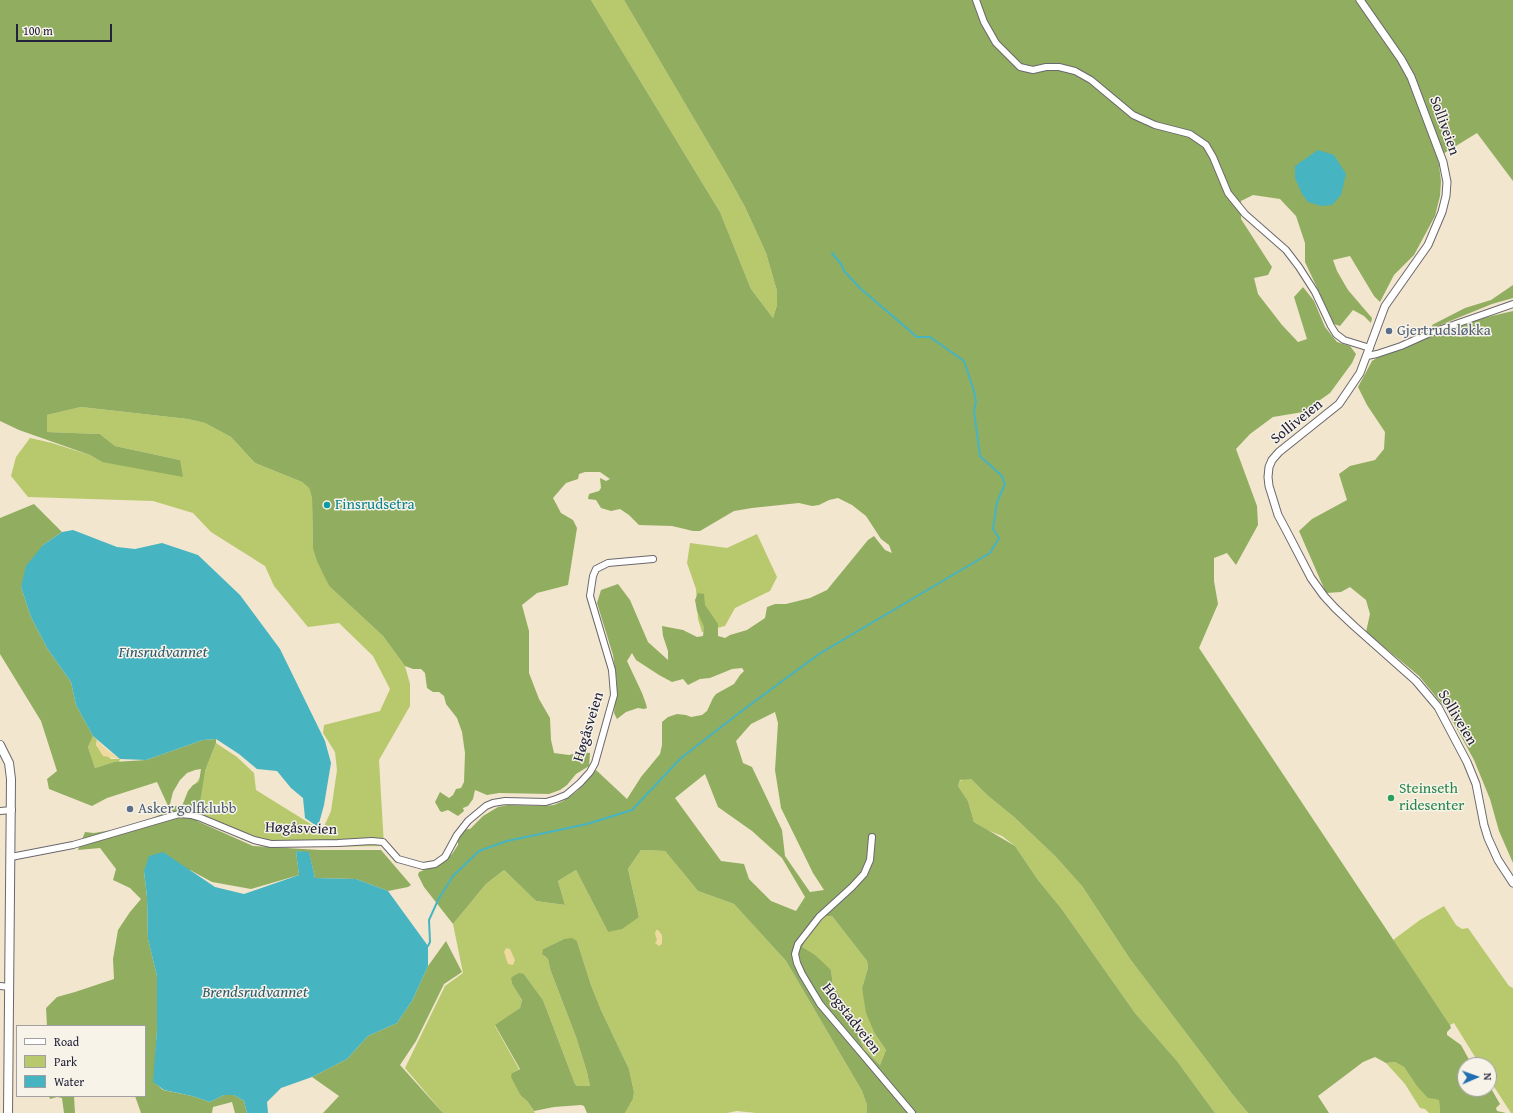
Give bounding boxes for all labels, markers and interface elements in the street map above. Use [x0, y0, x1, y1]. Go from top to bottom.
scale bar [18, 16, 114, 42]
text: 100 m [23, 22, 53, 39]
street label: Solliveien [1425, 94, 1463, 158]
place label: Gjertrudsløkka [1397, 322, 1491, 340]
marker: Gjertrudsløkka [1384, 326, 1394, 336]
street label: Solliveien [1267, 396, 1327, 448]
place label: Finsrudsetra [335, 496, 415, 514]
marker: Finsrudsetra [322, 500, 332, 510]
water label: Finsrudvannet [118, 643, 208, 663]
street label: Solliveien [1433, 687, 1481, 749]
street label: Høgåsveien [570, 690, 608, 764]
place label: Steinseth ridesenter [1399, 780, 1464, 815]
marker: Steinseth ridesenter [1386, 793, 1396, 803]
place label: Asker golfklubb [138, 800, 237, 818]
marker: Asker golfklubb [125, 804, 135, 814]
street label: Høgåsveien [265, 819, 337, 839]
street label: Hogstadveien [818, 980, 884, 1058]
water label: Brendsrudvannet [202, 983, 308, 1003]
legend [16, 1025, 146, 1097]
text: Road [54, 1033, 79, 1050]
text: Park [54, 1053, 77, 1070]
north arrow [1457, 1057, 1497, 1097]
text: Water [54, 1073, 84, 1090]
text: N [1480, 1073, 1496, 1081]

